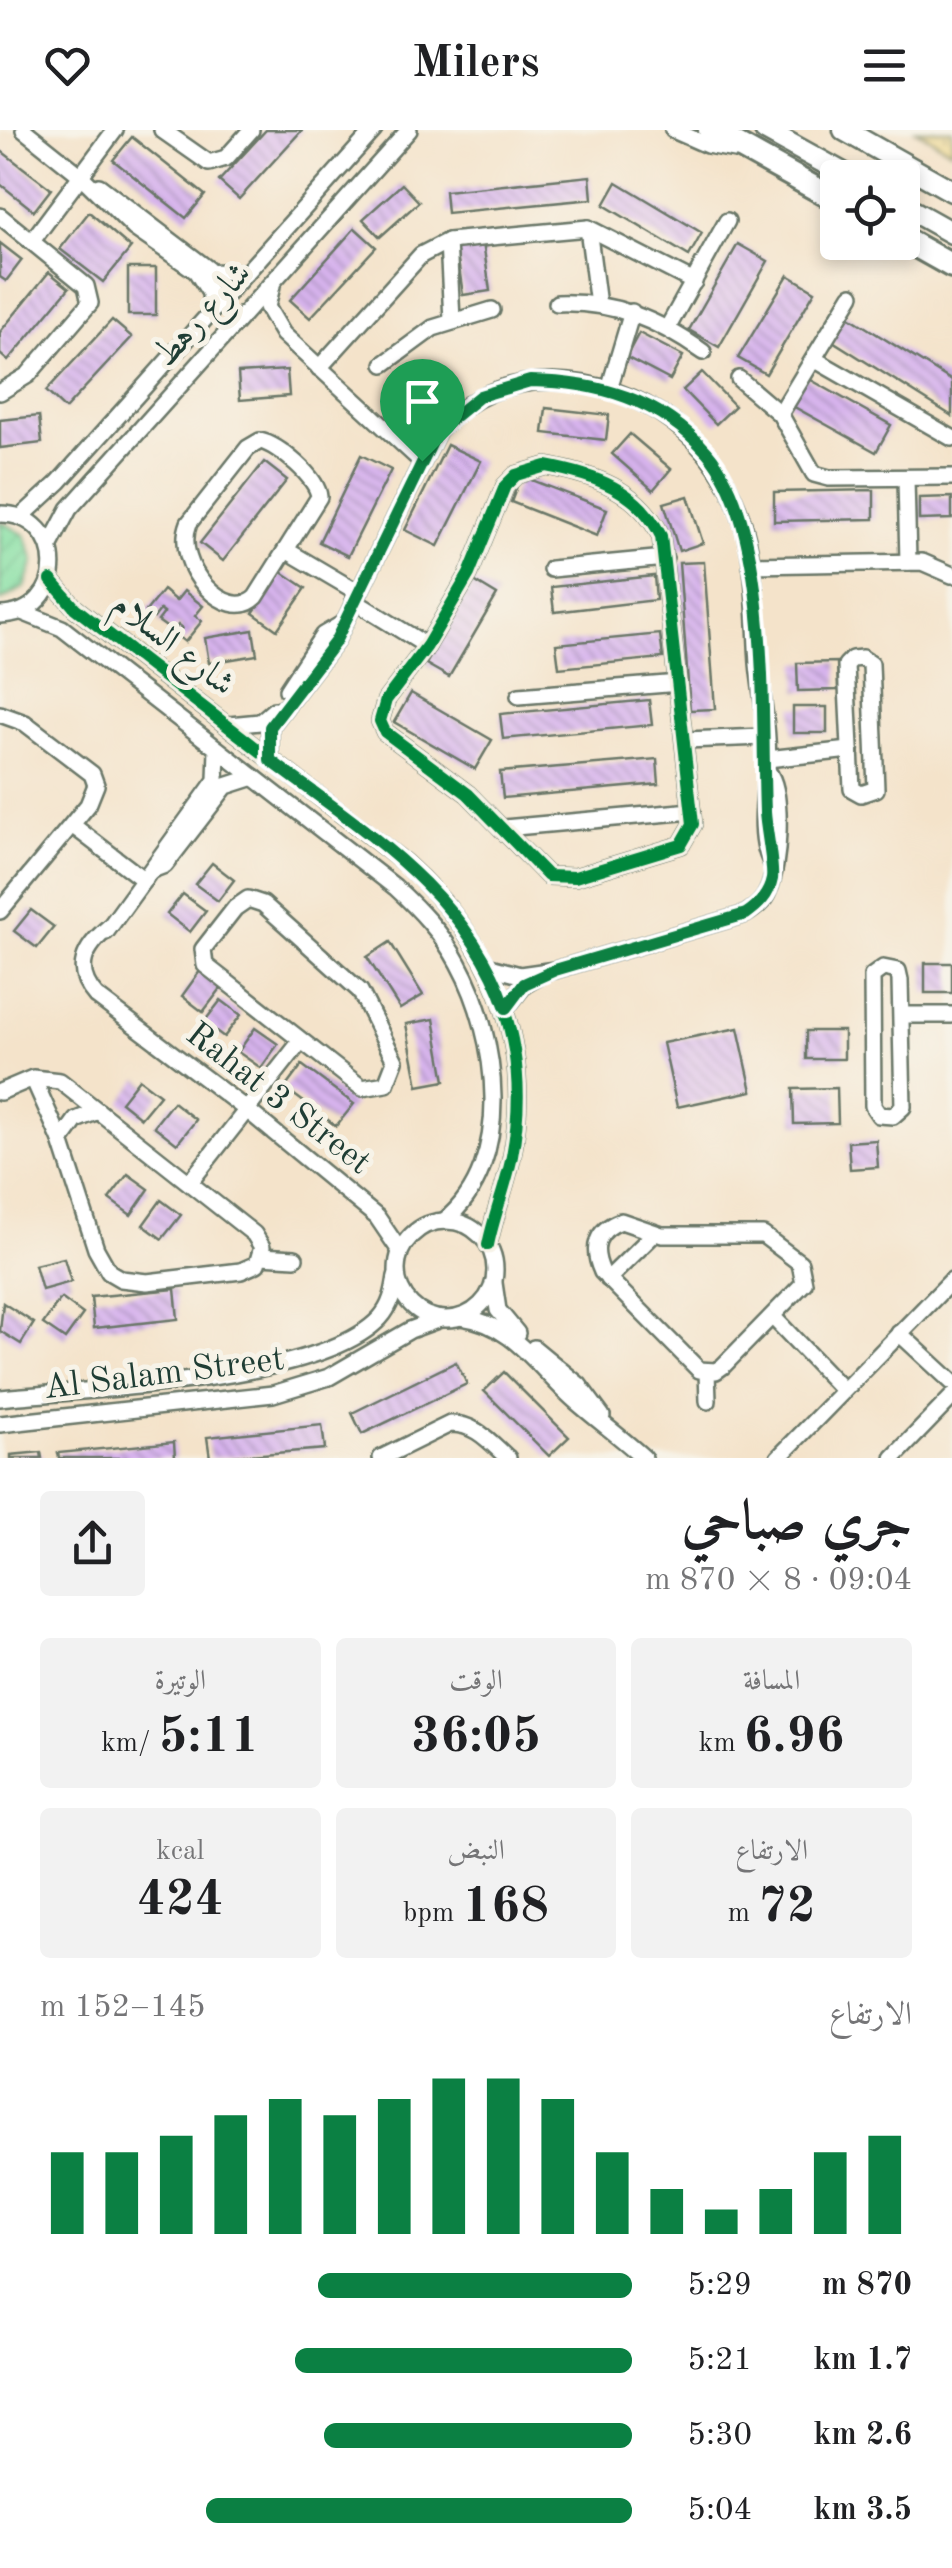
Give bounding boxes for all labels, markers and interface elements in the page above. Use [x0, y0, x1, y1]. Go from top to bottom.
icon: heart [40, 38, 95, 93]
icon: menu [857, 38, 912, 93]
text: Milers [412, 42, 540, 87]
map controls [820, 160, 920, 260]
button: locate [820, 160, 920, 260]
street label: شارع رهط [147, 256, 265, 380]
pin [380, 359, 465, 462]
icon: arrive [395, 374, 450, 429]
street label: شارع السلام [99, 587, 241, 712]
street label: Rahat 3 Street [179, 1016, 377, 1182]
street label: Al Salam Street [42, 1342, 286, 1406]
button: share [40, 1491, 145, 1596]
text: جري صباحي [682, 1496, 912, 1551]
text: 09:04 · 8 × 870 m [645, 1565, 912, 1597]
text: الوتيرة [155, 1668, 206, 1696]
text: الوقت [449, 1668, 503, 1696]
text: المسافة [743, 1668, 800, 1696]
text: 5:11 [158, 1713, 259, 1763]
text: 36:05 [411, 1713, 541, 1763]
text: 6.96 [743, 1713, 844, 1763]
text: /km [101, 1730, 158, 1758]
text: km [699, 1730, 743, 1758]
text: kcal [156, 1838, 204, 1866]
text: النبض [447, 1838, 505, 1866]
text: الارتفاع [735, 1838, 808, 1866]
text: 424 [137, 1876, 224, 1926]
text: 168 [462, 1883, 549, 1933]
text: 72 [758, 1883, 816, 1933]
text: bpm [403, 1900, 462, 1928]
text: m [728, 1900, 758, 1928]
text: 145–152 m [40, 1992, 206, 2024]
text: الارتفاع [829, 2000, 912, 2032]
text: 5:29 [687, 2270, 752, 2302]
text: 870 m [822, 2270, 912, 2302]
text: 5:21 [687, 2345, 752, 2377]
text: 1.7 km [813, 2345, 912, 2377]
text: 5:30 [687, 2420, 752, 2452]
text: 2.6 km [813, 2420, 912, 2452]
text: 5:04 [687, 2495, 752, 2527]
text: 3.5 km [813, 2495, 912, 2527]

